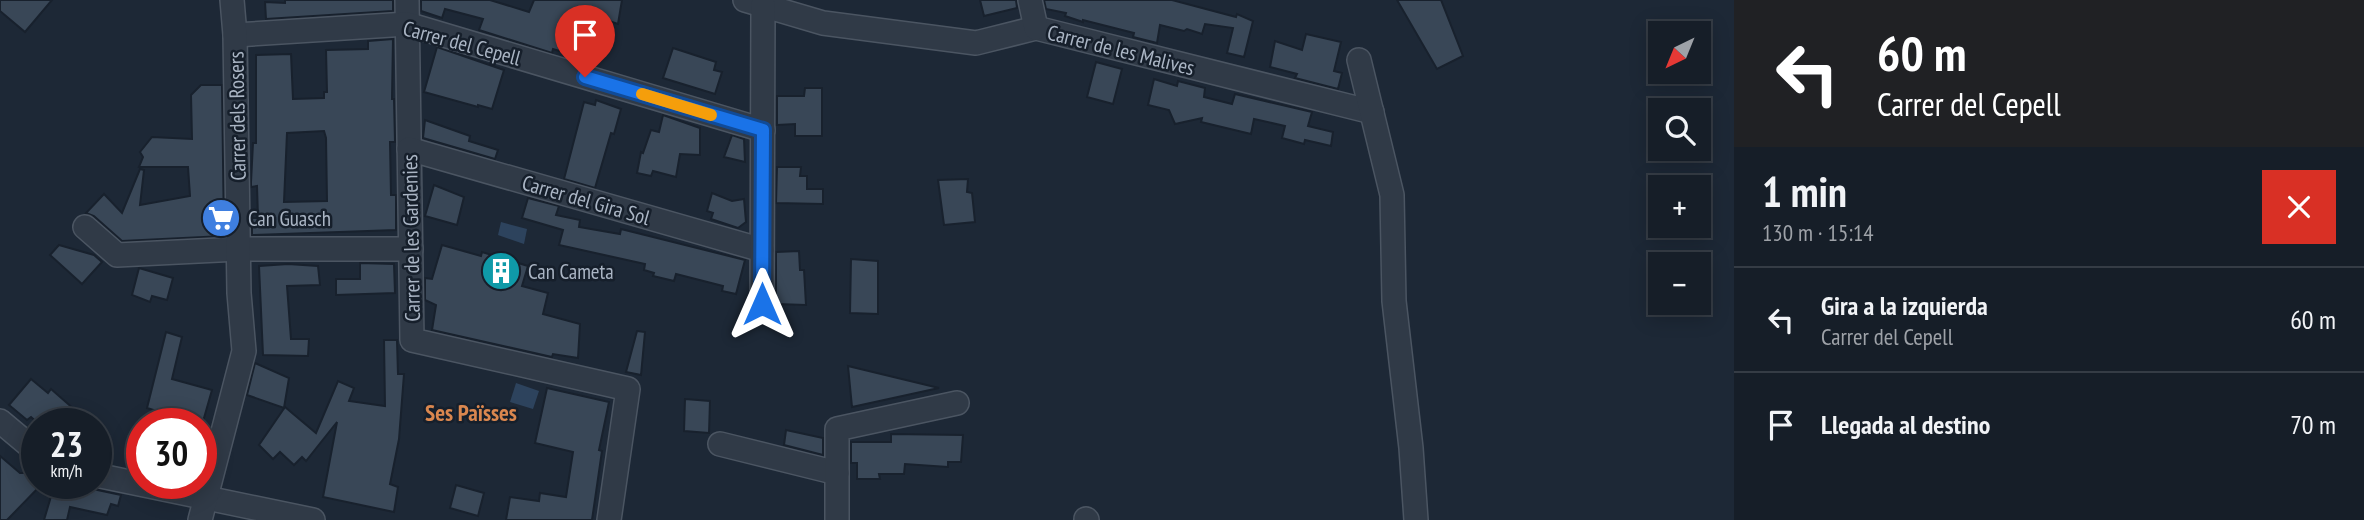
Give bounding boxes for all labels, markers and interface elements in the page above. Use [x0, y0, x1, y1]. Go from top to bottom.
pin [555, 5, 615, 77]
street label: Carrer del Cepell [400, 14, 524, 72]
icon: arrive [566, 16, 604, 54]
street label: Carrer de les Malives [1045, 19, 1197, 81]
north arrow [1648, 21, 1712, 84]
map controls [1648, 21, 1711, 315]
text: 60 m [1877, 21, 1966, 85]
icon: left [1762, 28, 1853, 119]
street label: Carrer dels Rosers [222, 51, 252, 181]
text: Carrer del Cepell [1877, 83, 2061, 125]
button: search [1648, 98, 1711, 161]
street label: Carrer de les Gardenies [396, 154, 426, 322]
text: 1 min [1762, 164, 1847, 219]
street label: Carrer del Gira Sol [519, 169, 653, 231]
button: close [2262, 170, 2336, 244]
button: + [1648, 175, 1711, 238]
supermarket icon: Can Guasch [200, 197, 242, 239]
place label: Can Guasch [248, 205, 331, 232]
text: 130 m · 15:14 [1762, 218, 1874, 247]
building icon: Can Cameta [480, 250, 522, 292]
button: − [1648, 252, 1711, 315]
place label: Can Cameta [528, 258, 614, 285]
position arrow [725, 267, 799, 341]
text: Gira a la izquierda [1821, 289, 1988, 322]
icon: left [1762, 301, 1800, 339]
text: 60 m [2290, 303, 2336, 336]
text: Carrer del Cepell [1821, 322, 1953, 351]
district label: Ses Païsses [425, 398, 517, 427]
icon: arrive [1762, 406, 1800, 444]
speed limit sign: 30 [126, 408, 217, 499]
text: Llegada al destino [1821, 408, 1990, 441]
text: 70 m [2290, 408, 2336, 441]
text: 23 [50, 421, 83, 467]
text: km/h [51, 459, 82, 482]

